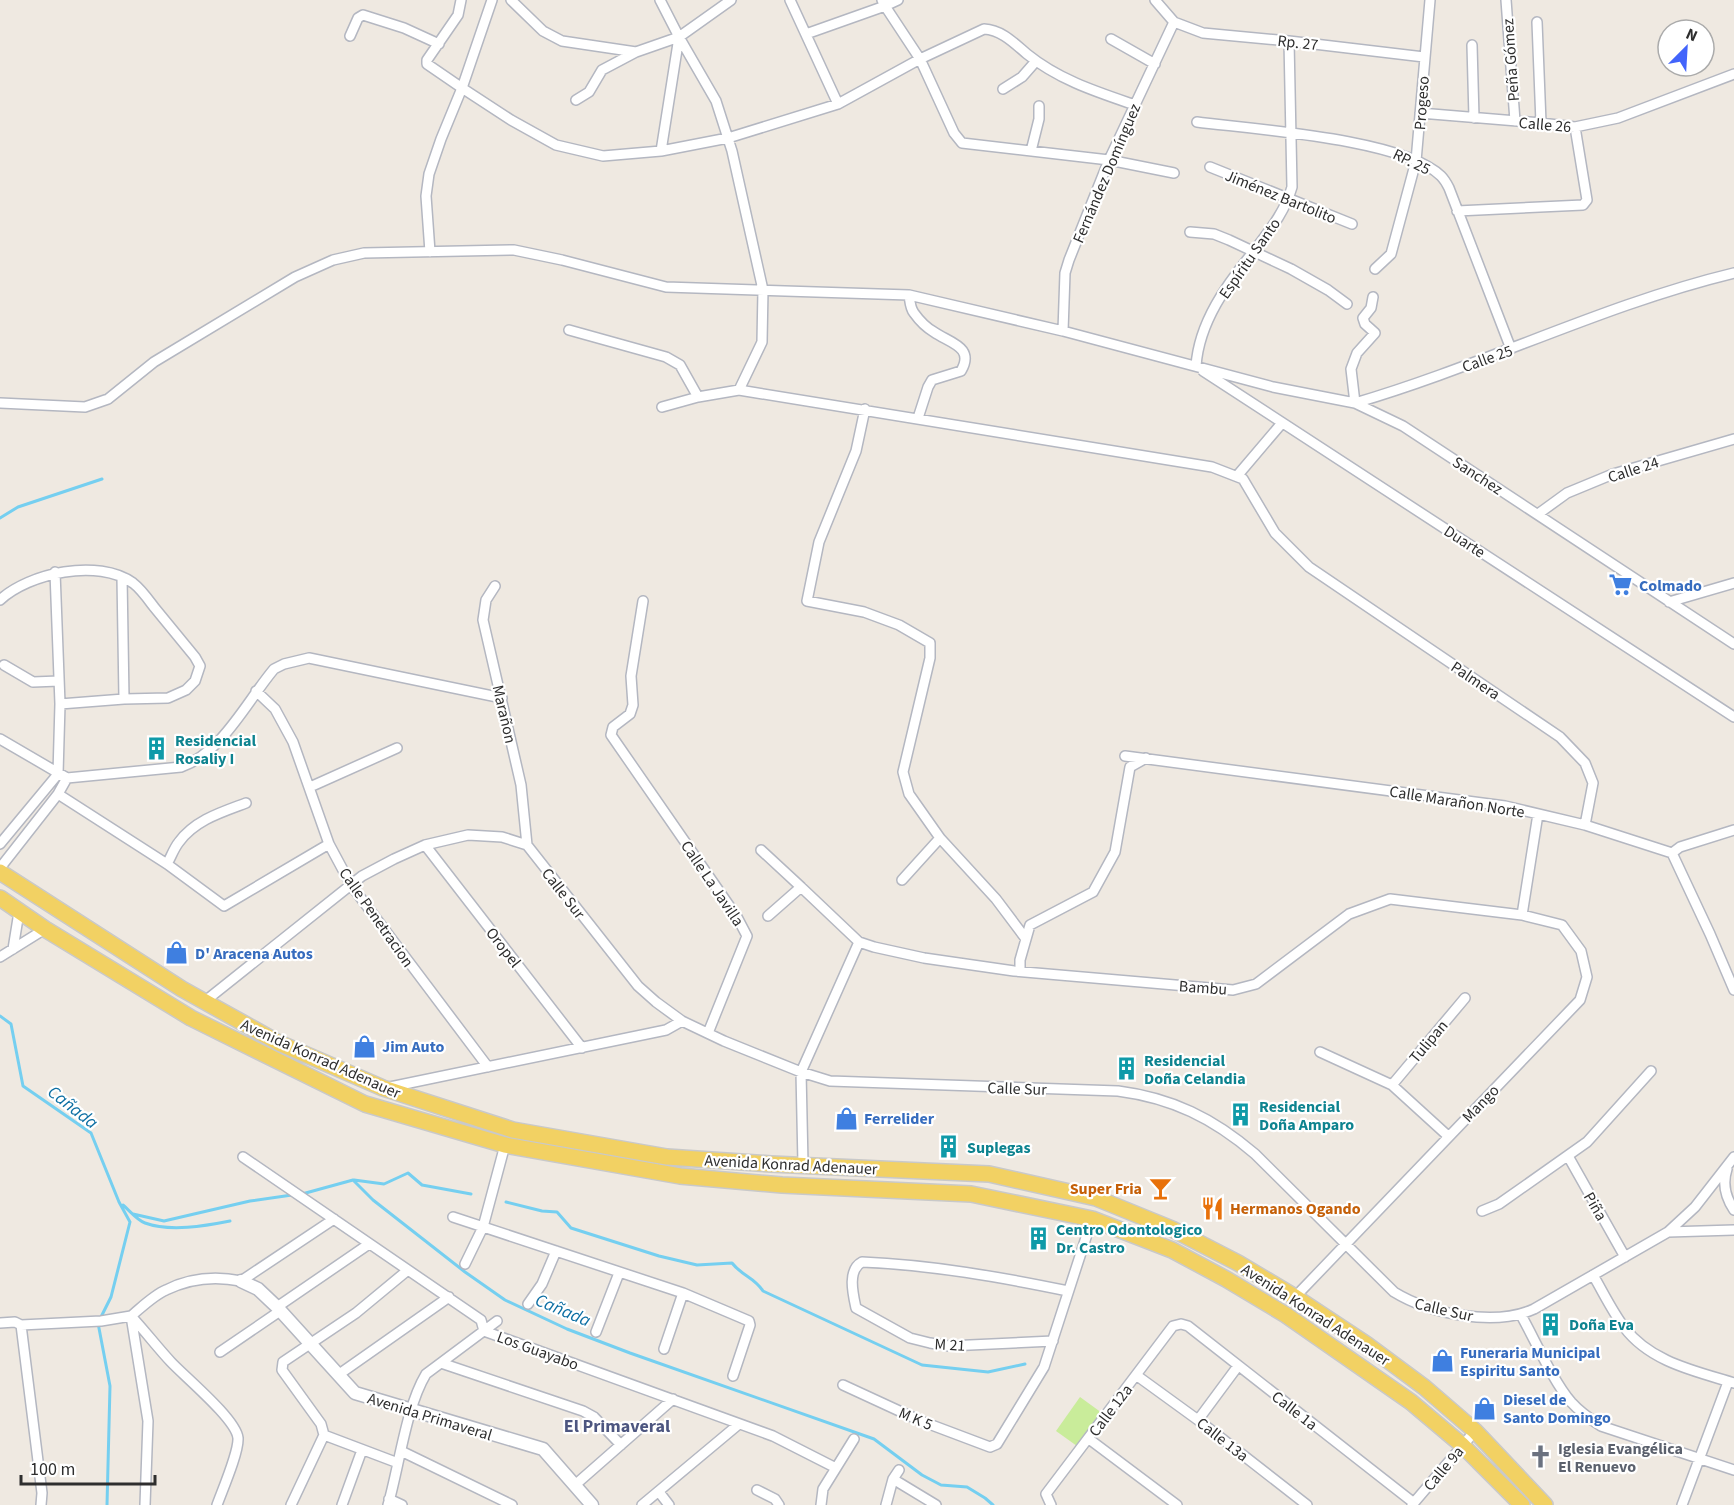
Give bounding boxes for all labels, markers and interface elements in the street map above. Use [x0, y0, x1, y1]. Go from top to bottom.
street label: Peña Gómez [1497, 17, 1525, 102]
north arrow [1656, 18, 1716, 78]
text: N [1682, 23, 1701, 47]
street label: Rp. 27 [1276, 30, 1319, 56]
street label: Progeso [1409, 75, 1435, 131]
street label: Fernández Domínguez [1068, 100, 1146, 247]
street label: Calle 26 [1518, 112, 1572, 138]
street label: RP. 25 [1389, 143, 1434, 180]
street label: Jiménez Bartolito [1222, 165, 1340, 229]
street label: Espíritu Santo [1214, 214, 1286, 303]
street label: Calle 25 [1459, 340, 1516, 378]
street label: Sanchez [1448, 451, 1507, 500]
street label: Calle 24 [1605, 451, 1662, 489]
street label: Duarte [1439, 520, 1489, 563]
supermarket icon: Colmado [1608, 572, 1634, 598]
place label: Colmado [1639, 575, 1702, 597]
street label: Palmera [1447, 656, 1504, 705]
street label: Marañon [487, 683, 521, 745]
place label: Residencial Rosaliy I [175, 730, 256, 770]
building icon: Residencial Rosaliy I [144, 736, 170, 762]
street label: Calle Marañon Norte [1388, 780, 1526, 824]
street label: Calle La Javilla [675, 836, 749, 931]
street label: Calle Penetracion [334, 863, 419, 972]
street label: Calle Sur [536, 863, 590, 924]
street label: Oropel [481, 923, 526, 972]
shop icon: D' Aracena Autos [164, 940, 190, 966]
place label: D' Aracena Autos [195, 943, 313, 965]
street label: Bambu [1178, 975, 1228, 1001]
street label: Avenida Konrad Adenauer [237, 1014, 405, 1104]
street label: Tulipan [1404, 1015, 1453, 1068]
shop icon: Jim Auto [351, 1033, 377, 1059]
place label: Jim Auto [382, 1036, 445, 1058]
place label: Residencial Doña Celandia [1144, 1050, 1246, 1090]
building icon: Residencial Doña Celandia [1113, 1056, 1139, 1082]
street label: Calle Sur [987, 1077, 1047, 1101]
water label: Cañada [42, 1080, 103, 1135]
street label: Mango [1457, 1080, 1504, 1128]
place label: Residencial Doña Amparo [1259, 1096, 1354, 1136]
building icon: Residencial Doña Amparo [1228, 1102, 1254, 1128]
shop icon: Ferrelider [833, 1105, 859, 1131]
place label: Ferrelider [864, 1108, 935, 1130]
building icon: Suplegas [936, 1134, 962, 1160]
place label: Suplegas [967, 1137, 1031, 1159]
street label: Avenida Konrad Adenauer [704, 1149, 878, 1181]
bar icon: Super Fria [1147, 1175, 1173, 1201]
place label: Super Fria [1070, 1178, 1142, 1200]
street label: Piña [1578, 1188, 1612, 1225]
restaurant icon: Hermanos Ogando [1199, 1195, 1225, 1221]
place label: Hermanos Ogando [1230, 1198, 1361, 1220]
place label: Centro Odontologico Dr. Castro [1056, 1219, 1202, 1259]
building icon: Centro Odontologico Dr. Castro [1025, 1225, 1051, 1251]
street label: Avenida Konrad Adenauer [1237, 1258, 1394, 1371]
water label: Cañada [531, 1288, 595, 1333]
street label: Calle Sur [1412, 1293, 1476, 1327]
building icon: Doña Eva [1538, 1311, 1564, 1337]
place label: Doña Eva [1569, 1314, 1634, 1336]
street label: Los Guayabo [494, 1326, 582, 1376]
street label: M 21 [934, 1333, 966, 1357]
place label: Funeraria Municipal Espiritu Santo [1460, 1342, 1601, 1382]
shop icon: Funeraria Municipal Espiritu Santo [1429, 1348, 1455, 1374]
street label: Calle 12a [1084, 1380, 1138, 1441]
street label: Calle 1a [1267, 1386, 1322, 1436]
street label: Avenida Primaveral [365, 1388, 495, 1446]
place label: Diesel de Santo Domingo [1503, 1389, 1611, 1429]
shop icon: Diesel de Santo Domingo [1472, 1395, 1498, 1421]
street label: M K 5 [895, 1402, 936, 1436]
street label: Calle 13a [1192, 1413, 1253, 1467]
district label: El Primaveral [564, 1414, 670, 1439]
place label: Iglesia Evangélica El Renuevo [1558, 1438, 1683, 1478]
street label: Calle 9a [1418, 1441, 1469, 1496]
church icon: Iglesia Evangélica El Renuevo [1527, 1444, 1553, 1470]
scale bar [21, 1448, 154, 1486]
text: 100 m [30, 1457, 75, 1482]

